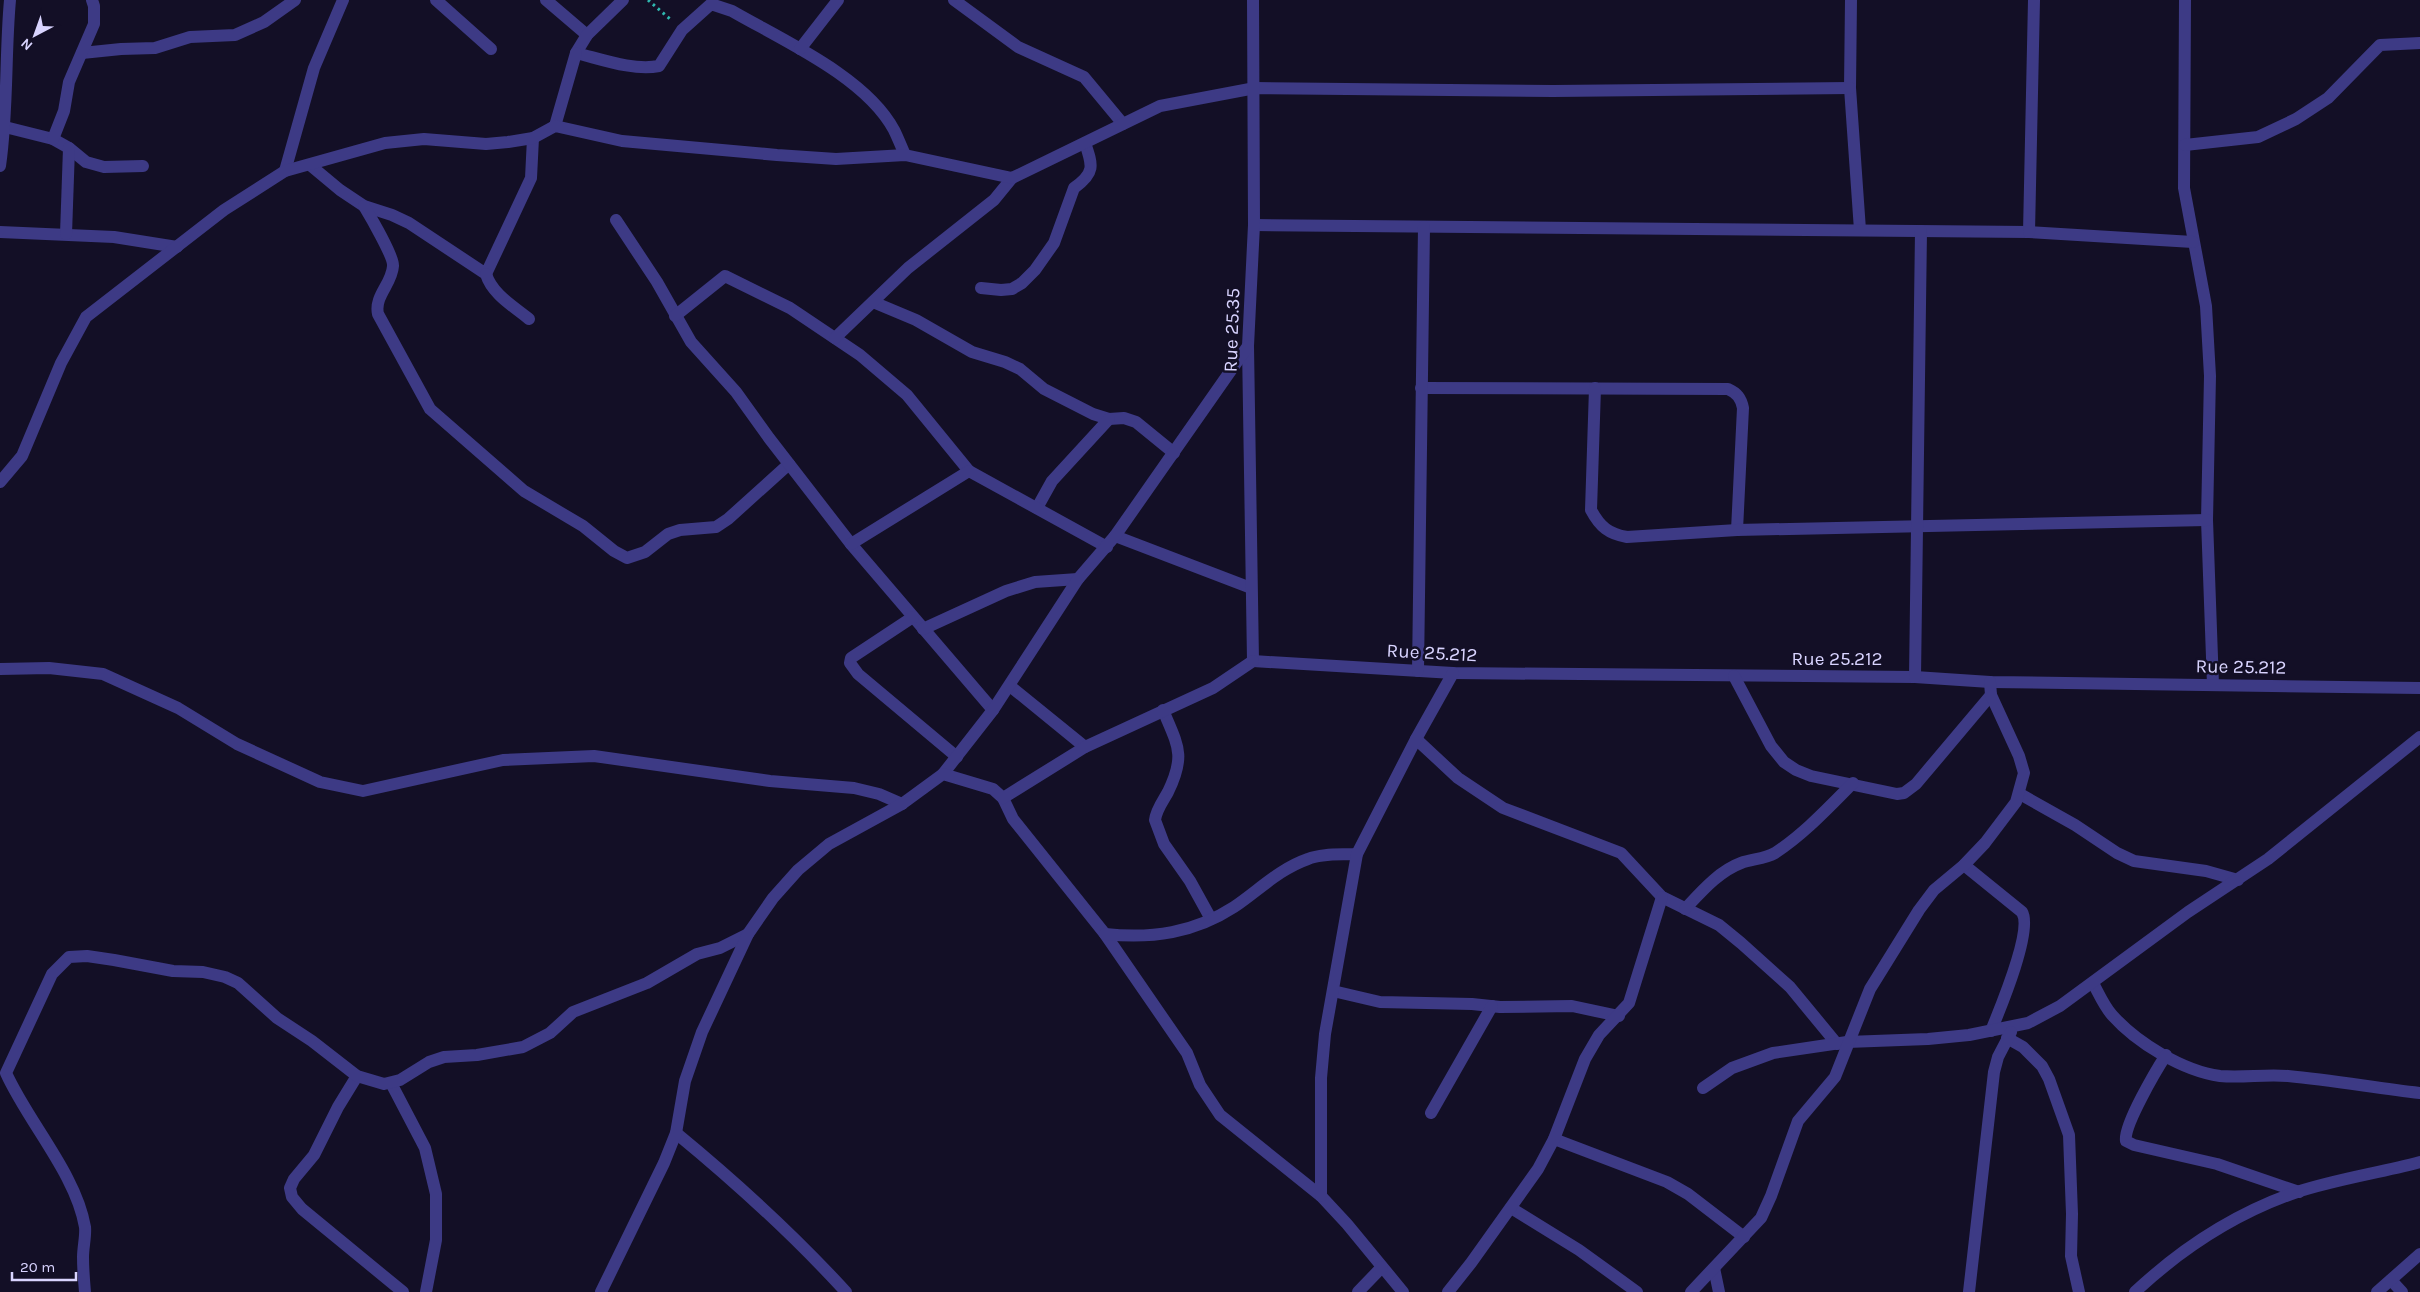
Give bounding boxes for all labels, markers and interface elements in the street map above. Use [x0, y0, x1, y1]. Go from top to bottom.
north arrow [10, 10, 60, 60]
text: N [17, 35, 36, 54]
street label: Rue 25.35 [1220, 287, 1244, 373]
street label: Rue 25.212 [1386, 640, 1478, 666]
street label: Rue 25.212 [1792, 648, 1882, 670]
street label: Rue 25.212 [2195, 655, 2287, 679]
scale bar [12, 1250, 76, 1282]
text: 20 m [20, 1258, 55, 1276]

